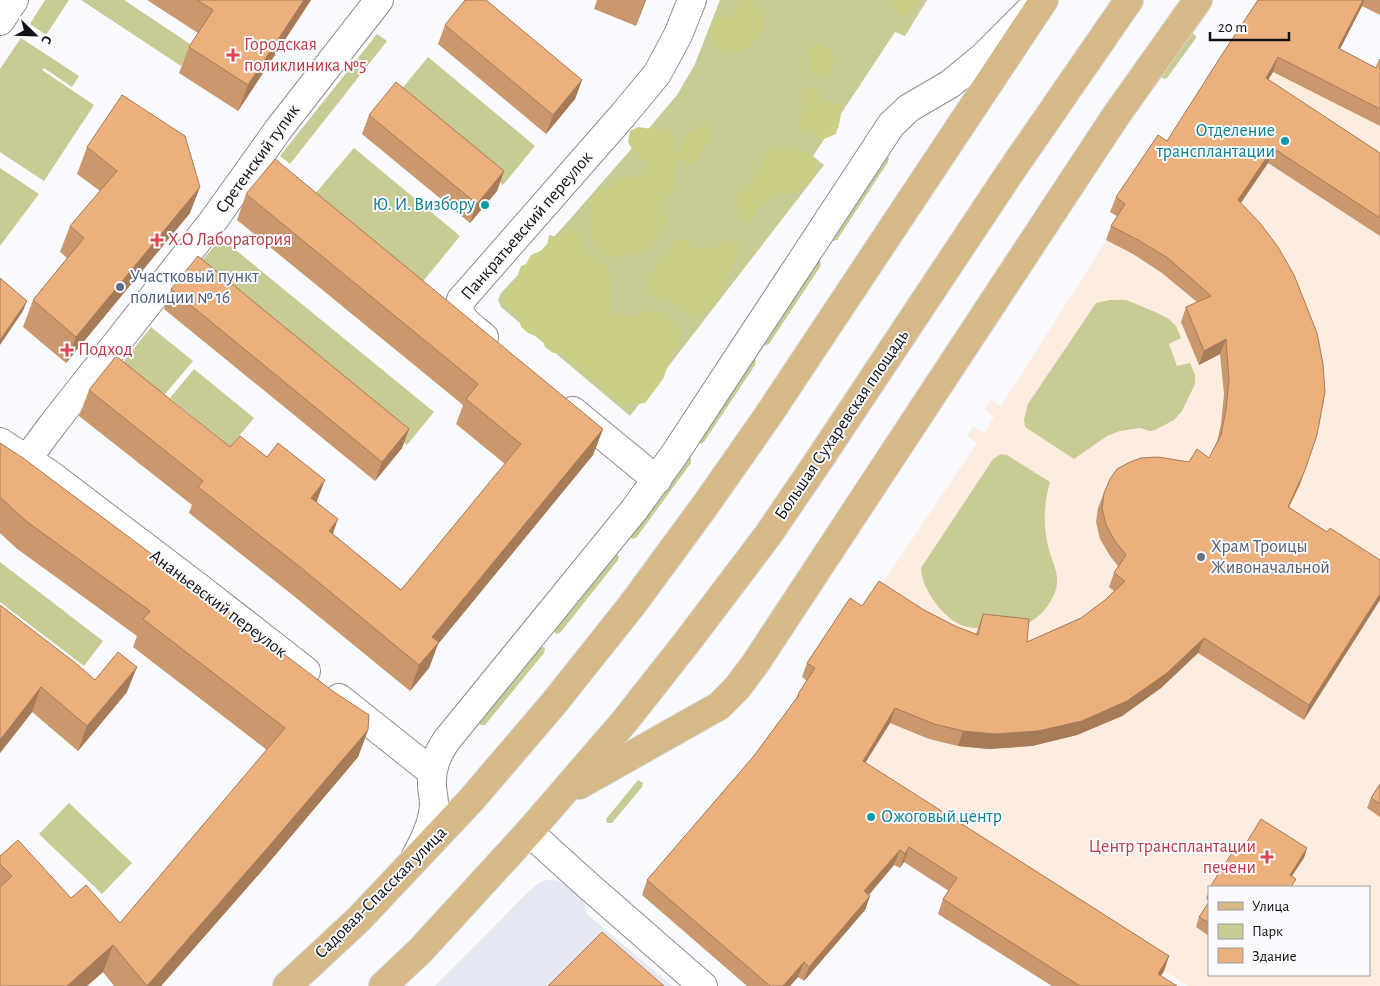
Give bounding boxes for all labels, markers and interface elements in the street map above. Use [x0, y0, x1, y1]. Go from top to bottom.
north arrow [10, 10, 60, 60]
scale bar [1210, 10, 1289, 42]
text: 20 m [1218, 20, 1247, 35]
text: С [38, 33, 54, 46]
place label: Городская поликлиника №5 [244, 36, 367, 75]
marker: Городская поликлиника №5 [226, 48, 240, 62]
street label: Сретенский тупик [213, 101, 304, 217]
place label: Отделение трансплантации [1155, 122, 1275, 161]
marker: Отделение трансплантации [1279, 135, 1291, 147]
street label: Панкратьевский переулок [458, 148, 597, 304]
place label: Ю. И. Визбору [373, 195, 475, 214]
marker: Ю. И. Визбору [479, 199, 491, 211]
place label: X.O Лаборатория [168, 230, 291, 249]
marker: X.O Лаборатория [150, 233, 164, 247]
place label: Участковый пункт полиции № 16 [130, 268, 259, 307]
marker: Участковый пункт полиции № 16 [114, 281, 126, 293]
street label: Большая Сухаревская площадь [772, 327, 912, 523]
place label: Подход [78, 341, 133, 359]
marker: Подход [60, 343, 74, 357]
place label: Храм Троицы Живоначальной [1211, 538, 1330, 577]
street label: Ананьевский переулок [146, 547, 291, 662]
marker: Храм Троицы Живоначальной [1195, 551, 1207, 563]
place label: Ожоговый центр [881, 808, 1002, 826]
marker: Ожоговый центр [865, 811, 877, 823]
street label: Садовая-Спасская улица [312, 824, 450, 962]
place label: Центр трансплантации печени [1089, 838, 1256, 877]
marker: Центр трансплантации печени [1260, 850, 1274, 864]
legend [1208, 886, 1370, 976]
text: Улица [1252, 899, 1289, 914]
text: Парк [1252, 924, 1283, 939]
text: Здание [1252, 949, 1297, 964]

